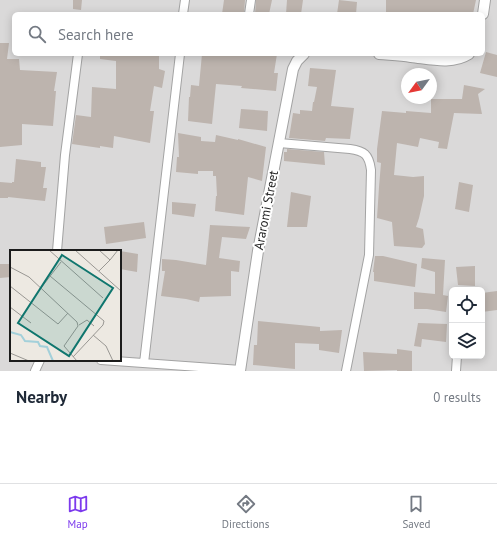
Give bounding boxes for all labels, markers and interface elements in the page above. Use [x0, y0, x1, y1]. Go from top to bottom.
search box [12, 12, 485, 56]
icon: search [26, 23, 48, 45]
text: Search here [58, 25, 134, 44]
north arrow [401, 68, 437, 104]
street label: Araromi Street [250, 168, 282, 251]
inset map [10, 250, 121, 361]
map controls [449, 287, 485, 359]
button: locate [449, 287, 485, 323]
button: layers [449, 323, 485, 359]
text: Nearby [16, 386, 67, 408]
text: 0 results [433, 389, 481, 406]
tab: Map [67, 493, 89, 531]
tab: Directions [222, 493, 269, 531]
tab: Saved [402, 493, 430, 531]

